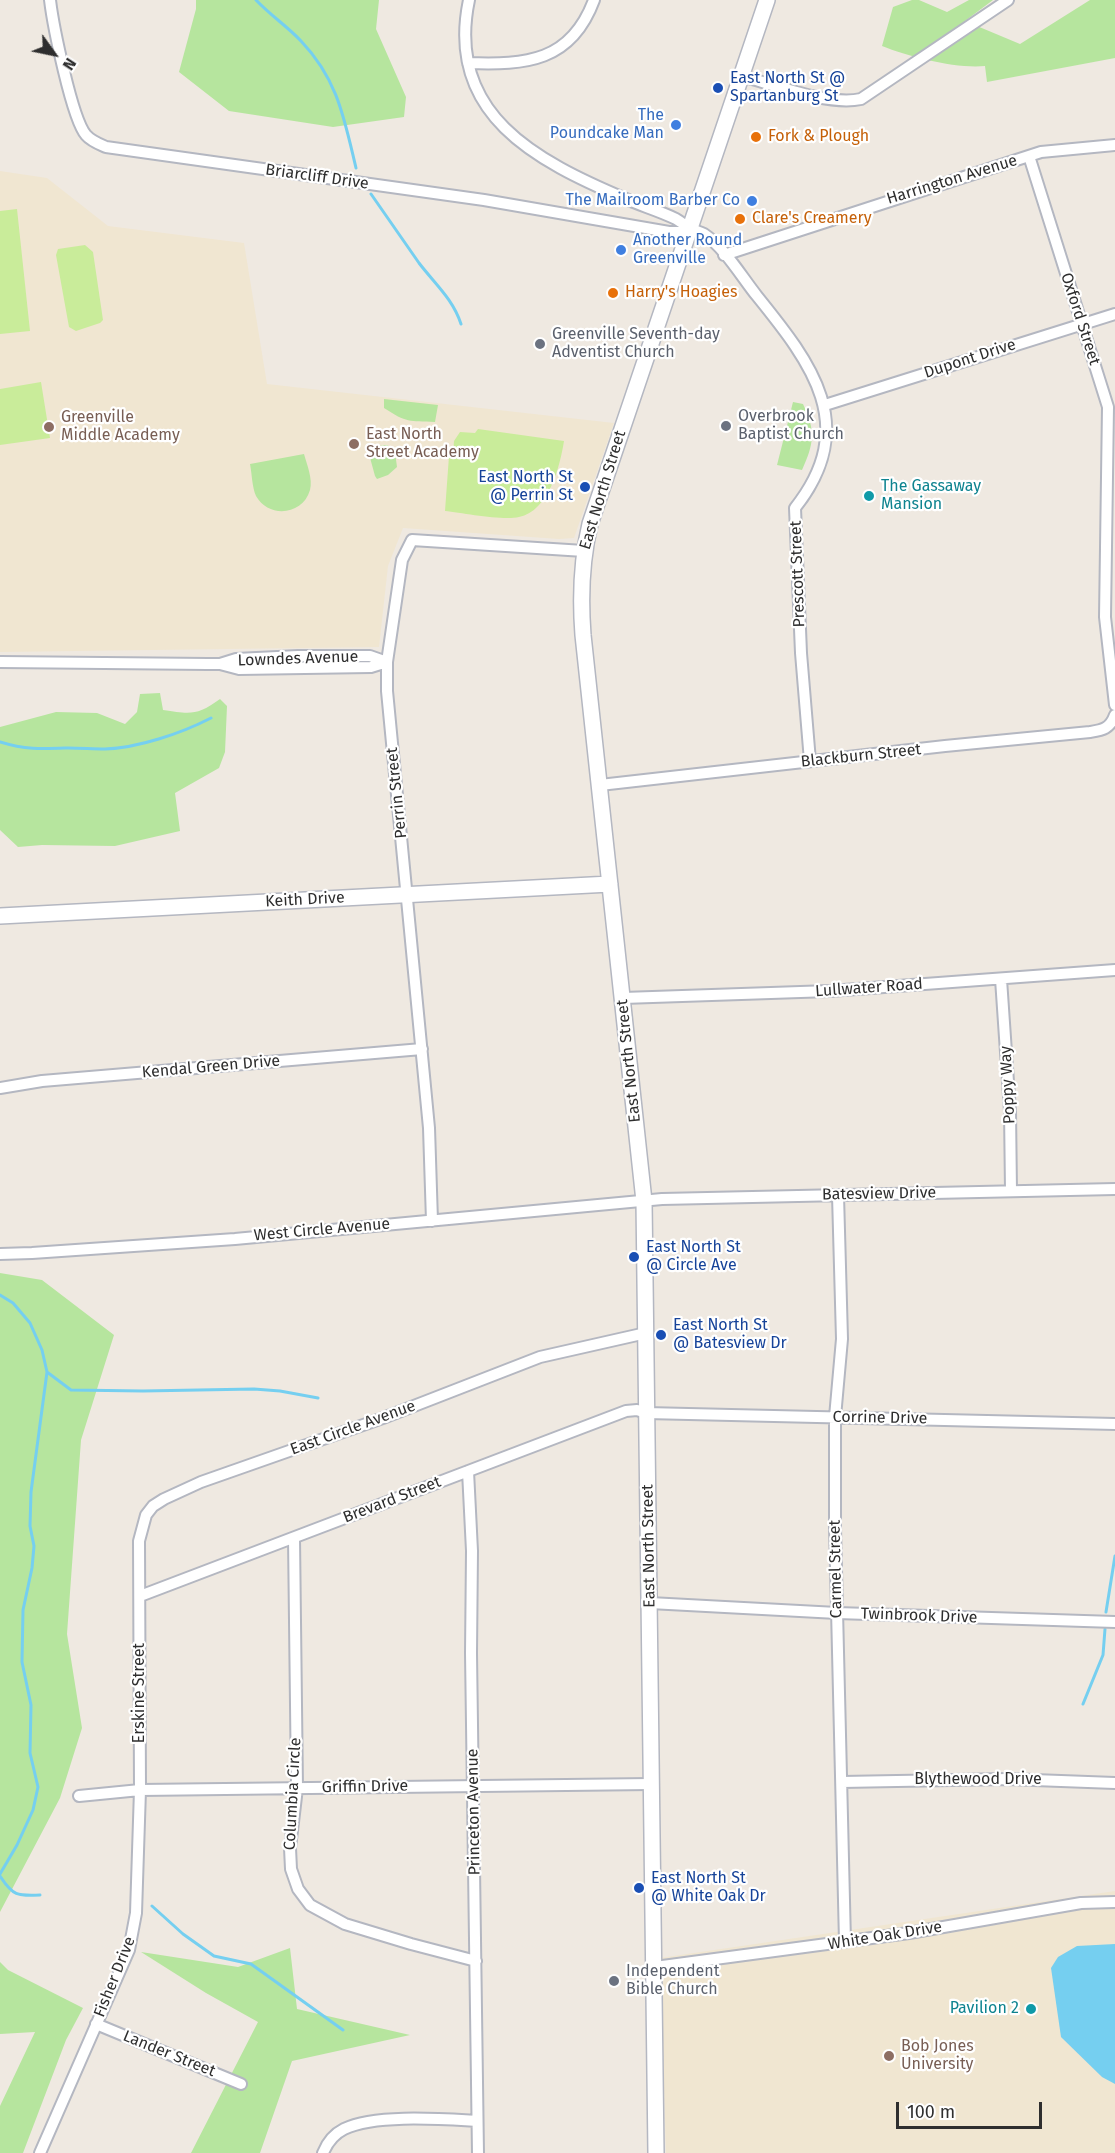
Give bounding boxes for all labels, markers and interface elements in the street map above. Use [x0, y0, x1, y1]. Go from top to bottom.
north arrow [24, 24, 84, 84]
text: N [59, 54, 80, 74]
place label: East North St @ Spartanburg St [730, 69, 845, 107]
marker: East North St @ Spartanburg St [711, 81, 725, 95]
place label: The Poundcake Man [550, 106, 664, 144]
marker: The Poundcake Man [669, 118, 683, 132]
place label: Fork & Plough [768, 127, 869, 147]
marker: Fork & Plough [749, 130, 763, 144]
street label: Harrington Avenue [884, 151, 1020, 209]
street label: Briarcliff Drive [264, 160, 370, 194]
place label: The Mailroom Barber Co [565, 191, 740, 211]
marker: The Mailroom Barber Co [745, 194, 759, 208]
place label: Clare's Creamery [752, 209, 872, 229]
marker: Clare's Creamery [733, 212, 747, 226]
place label: Another Round Greenville [633, 231, 742, 269]
marker: Another Round Greenville [614, 243, 628, 257]
street label: Oxford Street [1056, 270, 1104, 368]
place label: Harry's Hoagies [625, 283, 737, 303]
marker: Harry's Hoagies [606, 286, 620, 300]
place label: Greenville Seventh-day Adventist Church [552, 325, 720, 363]
street label: Dupont Drive [922, 335, 1018, 383]
marker: Greenville Seventh-day Adventist Church [533, 337, 547, 351]
place label: Overbrook Baptist Church [738, 407, 844, 445]
place label: Greenville Middle Academy [61, 408, 180, 446]
marker: Overbrook Baptist Church [719, 419, 733, 433]
marker: Greenville Middle Academy [42, 420, 56, 434]
place label: East North Street Academy [366, 425, 479, 463]
street label: East North Street [576, 428, 630, 552]
marker: East North Street Academy [347, 437, 361, 451]
place label: East North St @ Perrin St [478, 468, 573, 506]
place label: The Gassaway Mansion [881, 477, 981, 515]
marker: East North St @ Perrin St [578, 480, 592, 494]
marker: The Gassaway Mansion [862, 489, 876, 503]
street label: Prescott Street [787, 520, 809, 628]
street label: Lowndes Avenue [237, 647, 359, 671]
street label: Blackburn Street [800, 740, 922, 772]
street label: Perrin Street [383, 747, 411, 839]
street label: Keith Drive [265, 888, 345, 912]
street label: Lullwater Road [814, 975, 924, 1001]
street label: East North Street [613, 999, 645, 1123]
street label: Poppy Way [996, 1045, 1020, 1125]
street label: Kendal Green Drive [141, 1051, 281, 1083]
street label: Batesview Drive [822, 1183, 936, 1205]
street label: West Circle Avenue [253, 1214, 391, 1246]
place label: East North St @ Circle Ave [646, 1238, 741, 1276]
marker: East North St @ Circle Ave [627, 1250, 641, 1264]
place label: East North St @ Batesview Dr [673, 1316, 787, 1354]
marker: East North St @ Batesview Dr [654, 1328, 668, 1342]
street label: East Circle Avenue [288, 1396, 418, 1460]
street label: Corrine Drive [832, 1408, 928, 1428]
street label: Brevard Street [340, 1473, 444, 1527]
street label: East North Street [638, 1484, 660, 1608]
street label: Carmel Street [826, 1520, 846, 1618]
street label: Twinbrook Drive [860, 1604, 978, 1628]
street label: Erskine Street [130, 1643, 150, 1743]
street label: Columbia Circle [280, 1737, 306, 1851]
street label: Princeton Avenue [463, 1748, 485, 1876]
street label: Blythewood Drive [914, 1770, 1042, 1790]
street label: Griffin Drive [322, 1777, 408, 1797]
place label: East North St @ White Oak Dr [651, 1869, 766, 1907]
marker: East North St @ White Oak Dr [632, 1881, 646, 1895]
street label: White Oak Drive [827, 1918, 943, 1954]
street label: Fisher Drive [90, 1934, 140, 2020]
place label: Independent Bible Church [626, 1962, 719, 2000]
marker: Independent Bible Church [607, 1974, 621, 1988]
place label: Pavilion 2 [950, 1999, 1019, 2019]
marker: Pavilion 2 [1024, 2002, 1038, 2016]
street label: Lander Street [120, 2027, 218, 2081]
place label: Bob Jones University [901, 2037, 974, 2075]
marker: Bob Jones University [882, 2049, 896, 2063]
scale bar [899, 2090, 1044, 2128]
text: 100 m [907, 2101, 955, 2123]

